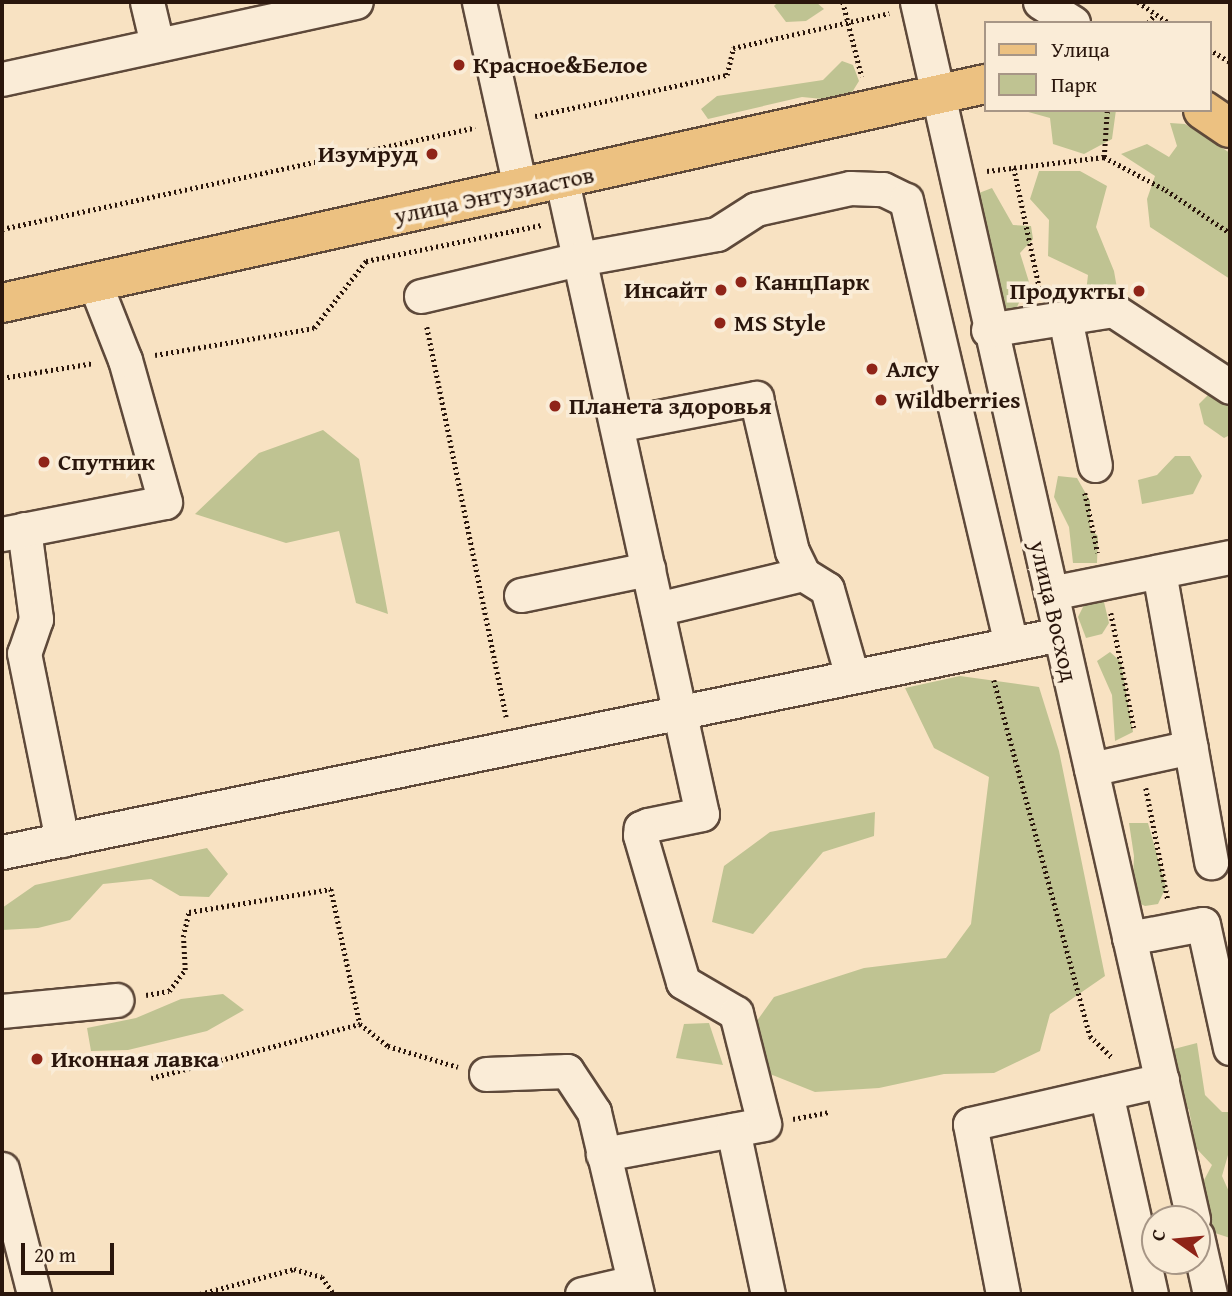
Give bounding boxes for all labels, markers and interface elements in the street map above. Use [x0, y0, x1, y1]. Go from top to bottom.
legend [984, 21, 1211, 112]
text: Улица [1051, 34, 1110, 65]
place label: Красное&Белое [473, 51, 647, 79]
marker: Красное&Белое [451, 57, 467, 73]
text: Парк [1051, 69, 1097, 100]
place label: Изумруд [318, 140, 418, 168]
marker: Изумруд [424, 146, 440, 162]
street label: улица Энтузиастов [391, 160, 597, 230]
place label: КанцПарк [755, 268, 869, 296]
marker: КанцПарк [733, 274, 749, 290]
place label: Инсайт [624, 276, 707, 304]
place label: Продукты [1010, 277, 1125, 305]
marker: Инсайт [713, 282, 729, 298]
marker: Продукты [1131, 283, 1147, 299]
place label: MS Style [734, 309, 826, 337]
marker: MS Style [712, 315, 728, 331]
place label: Алсу [886, 355, 939, 383]
marker: Алсу [864, 361, 880, 377]
place label: Wildberries [895, 386, 1021, 414]
place label: Планета здоровья [569, 392, 771, 420]
marker: Wildberries [873, 392, 889, 408]
marker: Планета здоровья [547, 398, 563, 414]
place label: Спутник [58, 448, 155, 476]
marker: Спутник [36, 454, 52, 470]
street label: улица Восход [1024, 538, 1084, 684]
place label: Иконная лавка [51, 1045, 219, 1073]
marker: Иконная лавка [29, 1051, 45, 1067]
north arrow [1141, 1205, 1211, 1275]
text: С [1143, 1226, 1173, 1244]
scale bar [24, 1230, 117, 1274]
text: 20 m [34, 1239, 76, 1270]

